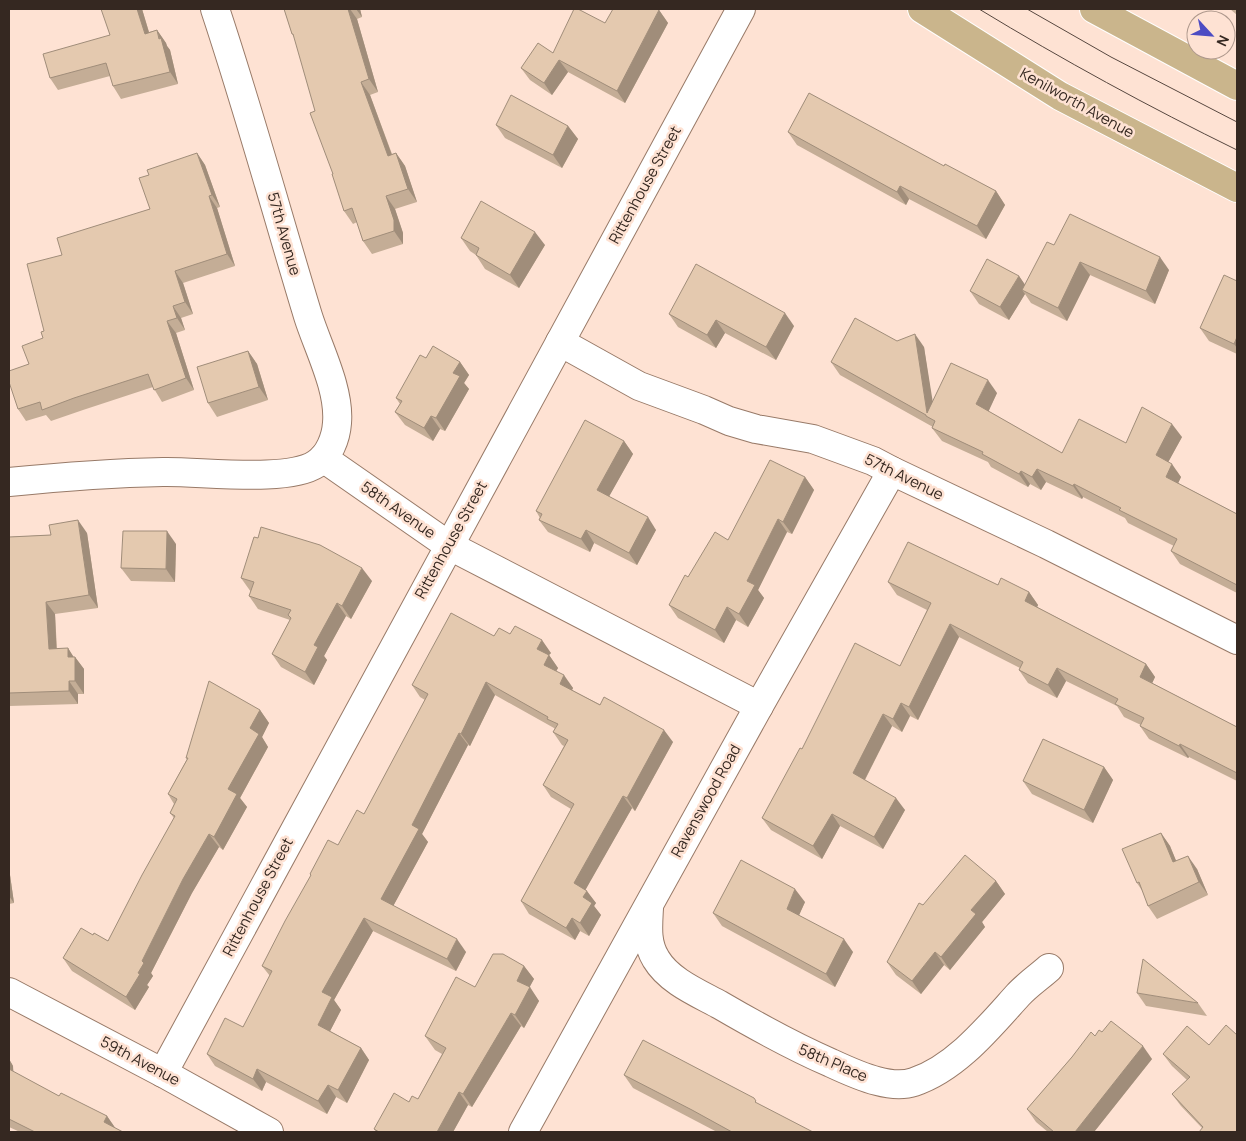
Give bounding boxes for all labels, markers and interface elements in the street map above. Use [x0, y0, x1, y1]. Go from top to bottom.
north arrow [1186, 10, 1236, 60]
text: N [1212, 32, 1234, 50]
street label: Kenilworth Avenue [1016, 62, 1138, 143]
street label: Rittenhouse Street [603, 122, 686, 248]
street label: 57th Avenue [263, 190, 306, 278]
street label: 57th Avenue [861, 448, 947, 505]
street label: 58th Avenue [357, 476, 440, 543]
street label: Rittenhouse Street [409, 477, 492, 603]
street label: Ravenswood Road [666, 740, 745, 861]
street label: Rittenhouse Street [217, 834, 298, 960]
street label: 59th Avenue [97, 1031, 184, 1090]
street label: 58th Place [795, 1039, 871, 1087]

